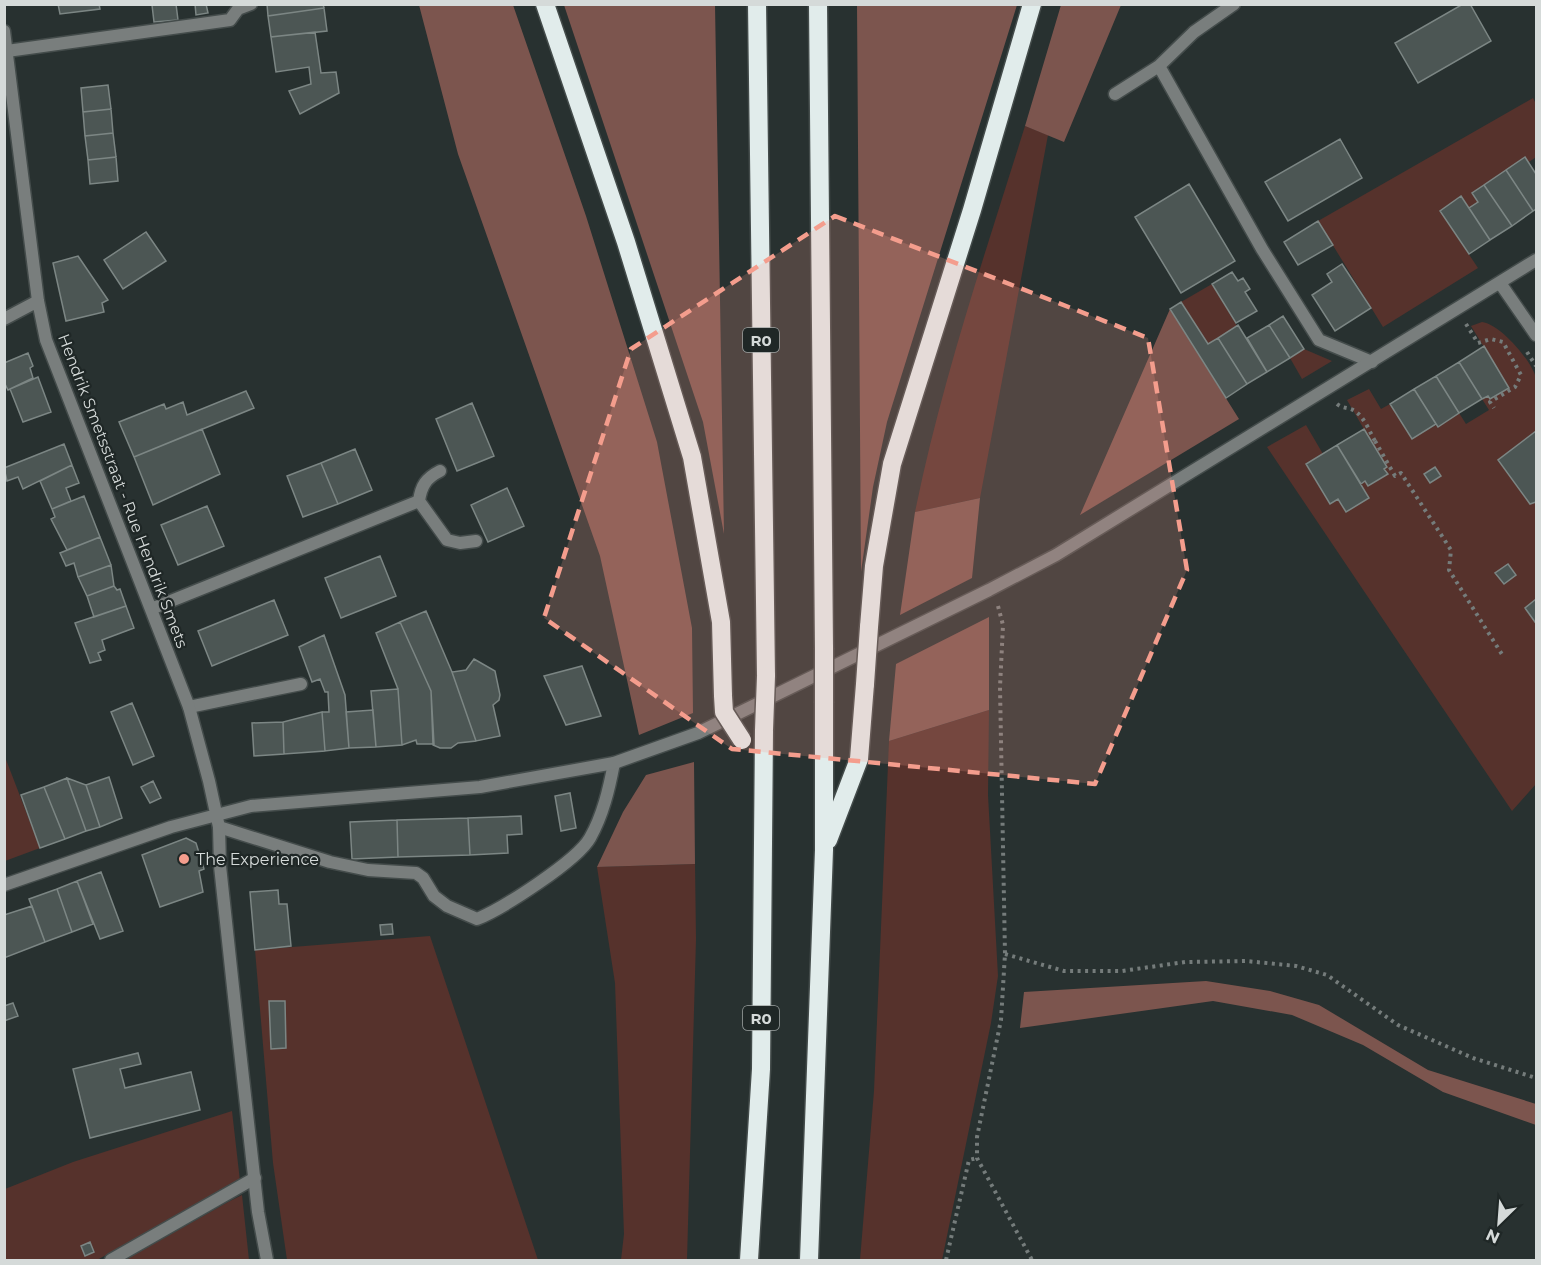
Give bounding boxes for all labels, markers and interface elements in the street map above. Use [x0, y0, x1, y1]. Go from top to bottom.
road number: R0 [743, 328, 779, 352]
street label: Hendrik Smetsstraat - Rue Hendrik Smets [54, 331, 192, 651]
place label: The Experience [196, 850, 319, 869]
marker: The Experience [177, 852, 191, 866]
road number: R0 [743, 1006, 779, 1030]
north arrow [1469, 1193, 1529, 1253]
text: N [1483, 1225, 1503, 1247]

